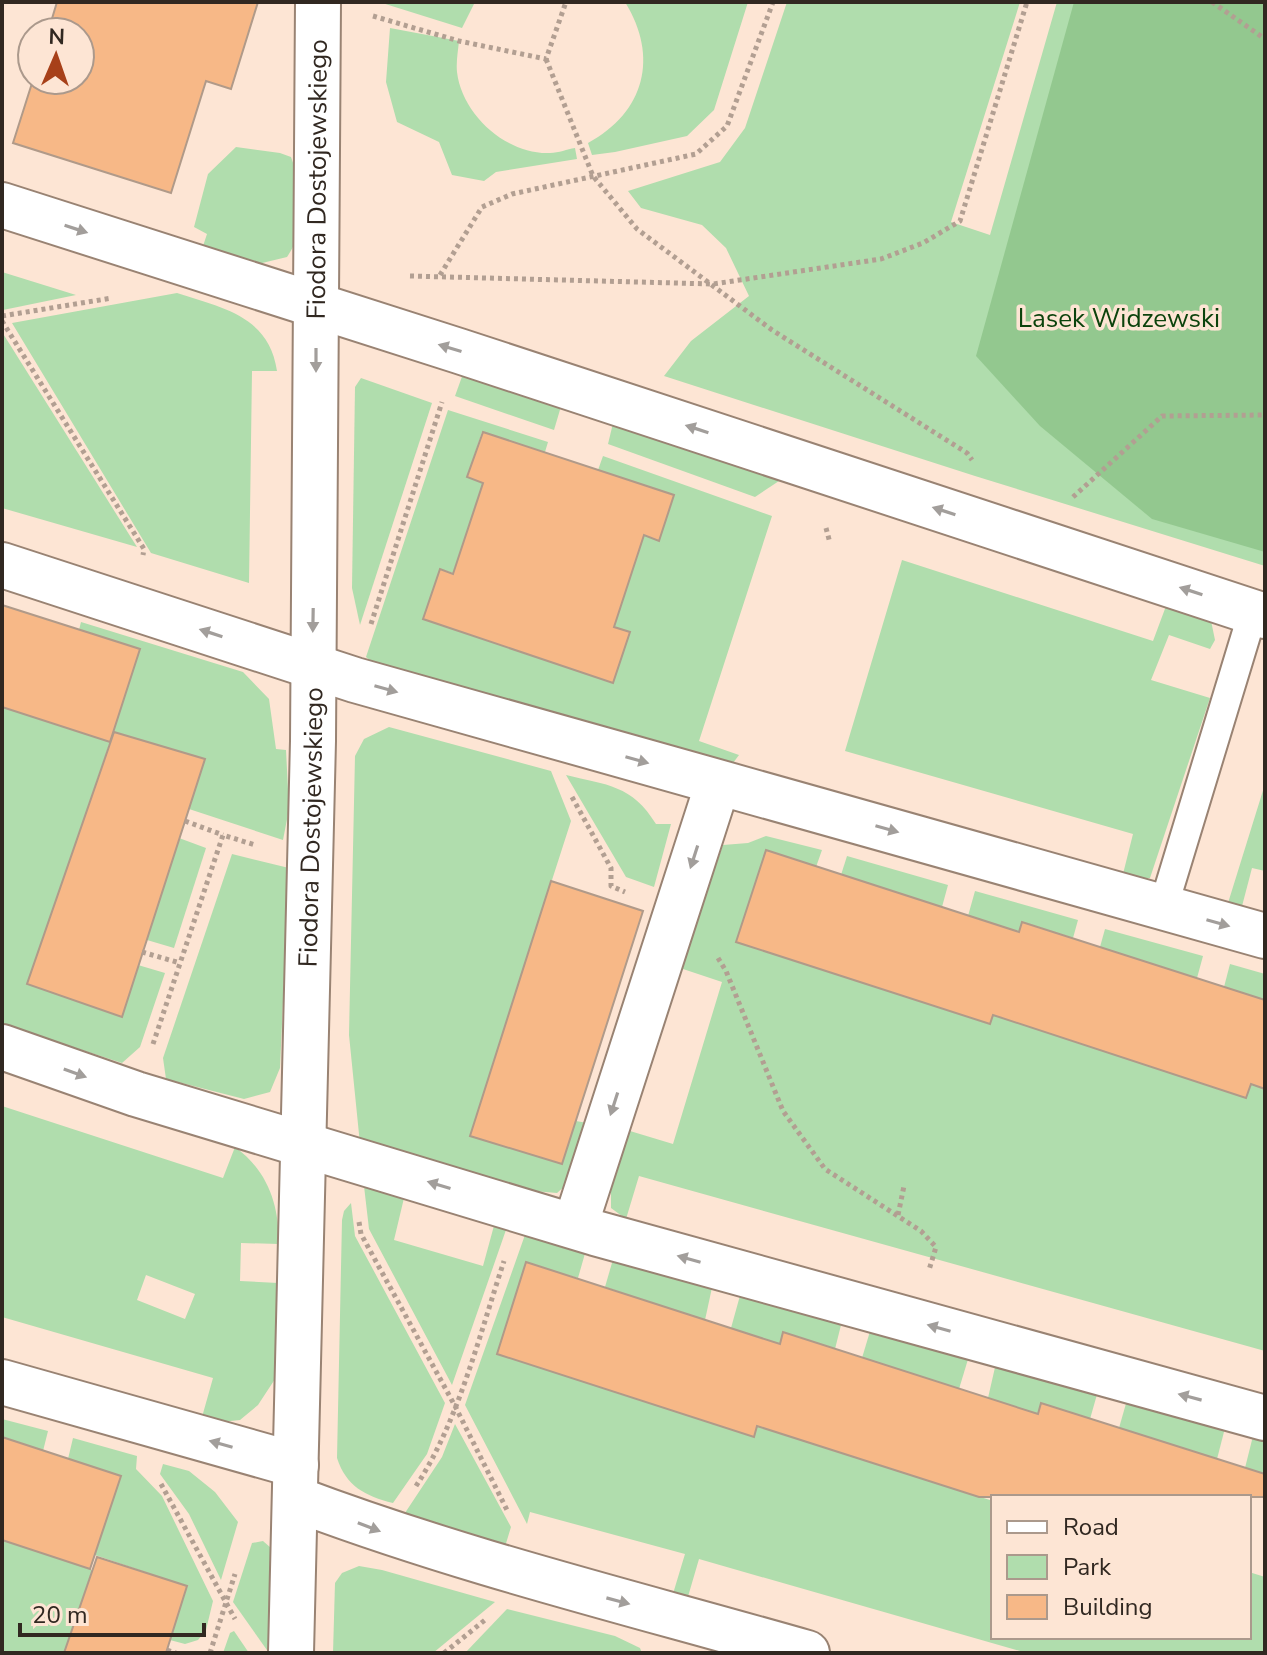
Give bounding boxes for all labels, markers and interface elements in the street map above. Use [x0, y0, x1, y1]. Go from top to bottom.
north arrow [16, 16, 96, 96]
text: N [48, 22, 65, 52]
street label: Fiodora Dostojewskiego [298, 39, 335, 320]
one-way arrow [65, 223, 89, 236]
park label: Lasek Widzewski [1018, 301, 1220, 336]
one-way arrow [437, 342, 461, 354]
one-way arrow [310, 348, 322, 373]
one-way arrow [684, 423, 708, 435]
one-way arrow [931, 504, 955, 516]
one-way arrow [1179, 585, 1203, 597]
one-way arrow [307, 608, 319, 633]
one-way arrow [199, 626, 223, 639]
one-way arrow [375, 683, 399, 696]
street label: Fiodora Dostojewskiego [290, 687, 331, 968]
one-way arrow [625, 754, 649, 767]
one-way arrow [875, 824, 900, 836]
one-way arrow [687, 845, 699, 869]
one-way arrow [1207, 917, 1231, 930]
one-way arrow [64, 1067, 88, 1080]
one-way arrow [607, 1093, 620, 1117]
one-way arrow [427, 1178, 451, 1191]
one-way arrow [676, 1252, 700, 1265]
one-way arrow [927, 1321, 952, 1333]
one-way arrow [1177, 1390, 1201, 1403]
one-way arrow [209, 1437, 234, 1449]
legend [991, 1495, 1251, 1639]
text: Road [1063, 1511, 1119, 1543]
one-way arrow [357, 1521, 381, 1534]
text: Park [1063, 1551, 1112, 1583]
scale bar [20, 1587, 204, 1637]
text: Building [1063, 1591, 1153, 1623]
one-way arrow [605, 1595, 630, 1607]
text: 20 m [32, 1599, 88, 1631]

